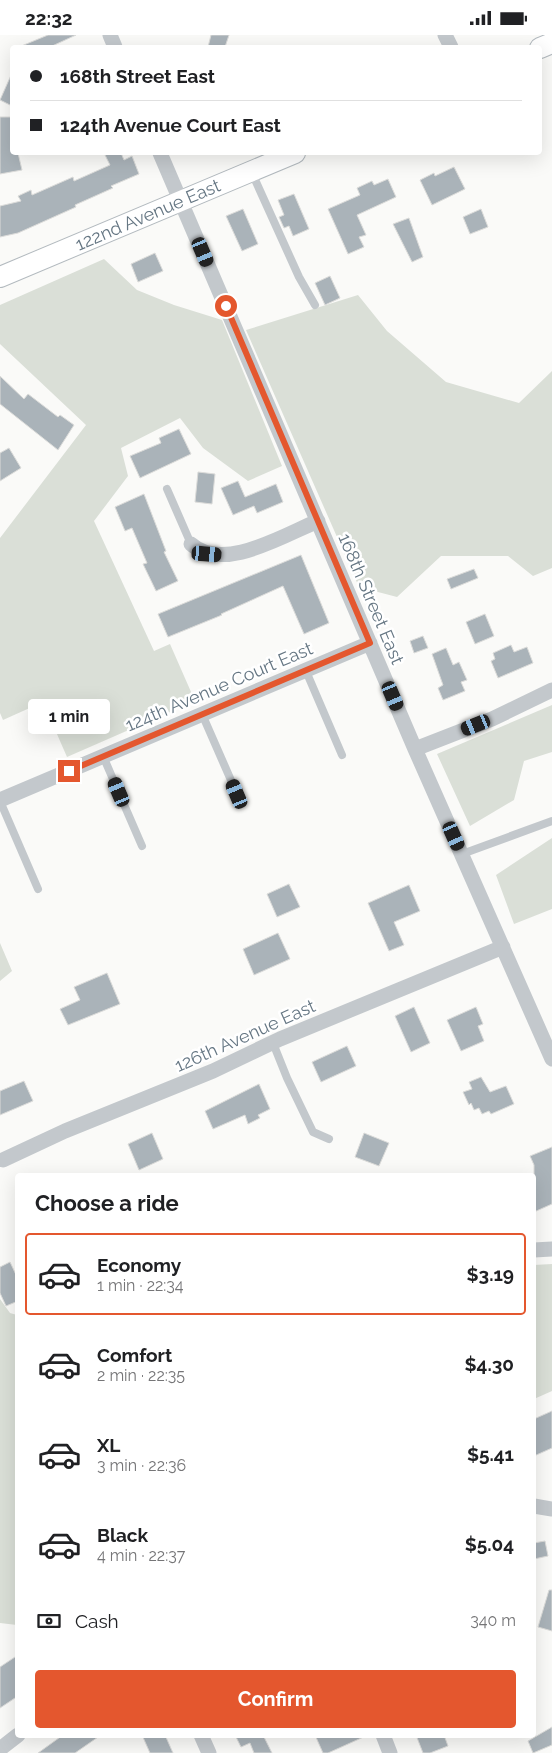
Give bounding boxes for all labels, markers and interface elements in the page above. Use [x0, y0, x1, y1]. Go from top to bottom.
text: 22:32 [25, 7, 72, 29]
text: 168th Street East [60, 65, 215, 87]
text: 124th Avenue Court East [60, 114, 281, 136]
street label: 122nd Avenue East [72, 175, 223, 255]
car [190, 235, 215, 269]
route start [215, 295, 237, 317]
street label: 168th Street East [334, 530, 409, 667]
car [191, 545, 222, 563]
street label: 124th Avenue Court East [122, 638, 316, 736]
car [380, 679, 405, 713]
callout: 1 min [28, 699, 110, 733]
text: 1 min [49, 707, 89, 726]
car [459, 712, 492, 738]
route end [58, 760, 80, 782]
car [106, 775, 131, 809]
car [224, 777, 249, 811]
car [441, 819, 466, 853]
street label: 126th Avenue East [171, 995, 318, 1076]
text: Choose a ride [35, 1190, 179, 1216]
icon: car [37, 1252, 82, 1297]
text: Economy [97, 1254, 181, 1276]
text: $3.19 [467, 1263, 514, 1285]
text: 1 min · 22:34 [97, 1276, 184, 1295]
icon: car [37, 1342, 82, 1387]
text: Comfort [97, 1344, 172, 1366]
text: $4.30 [465, 1353, 514, 1375]
text: 2 min · 22:35 [97, 1366, 185, 1385]
icon: car [37, 1432, 82, 1477]
text: XL [97, 1434, 120, 1456]
text: $5.41 [467, 1443, 514, 1465]
text: 3 min · 22:36 [97, 1456, 186, 1475]
icon: car [37, 1522, 82, 1567]
text: Black [97, 1524, 148, 1546]
text: $5.04 [465, 1533, 514, 1555]
text: 4 min · 22:37 [97, 1546, 185, 1565]
icon: cash [35, 1607, 63, 1635]
text: Cash [75, 1610, 119, 1632]
text: 340 m [470, 1611, 516, 1630]
button: Confirm [35, 1670, 516, 1728]

